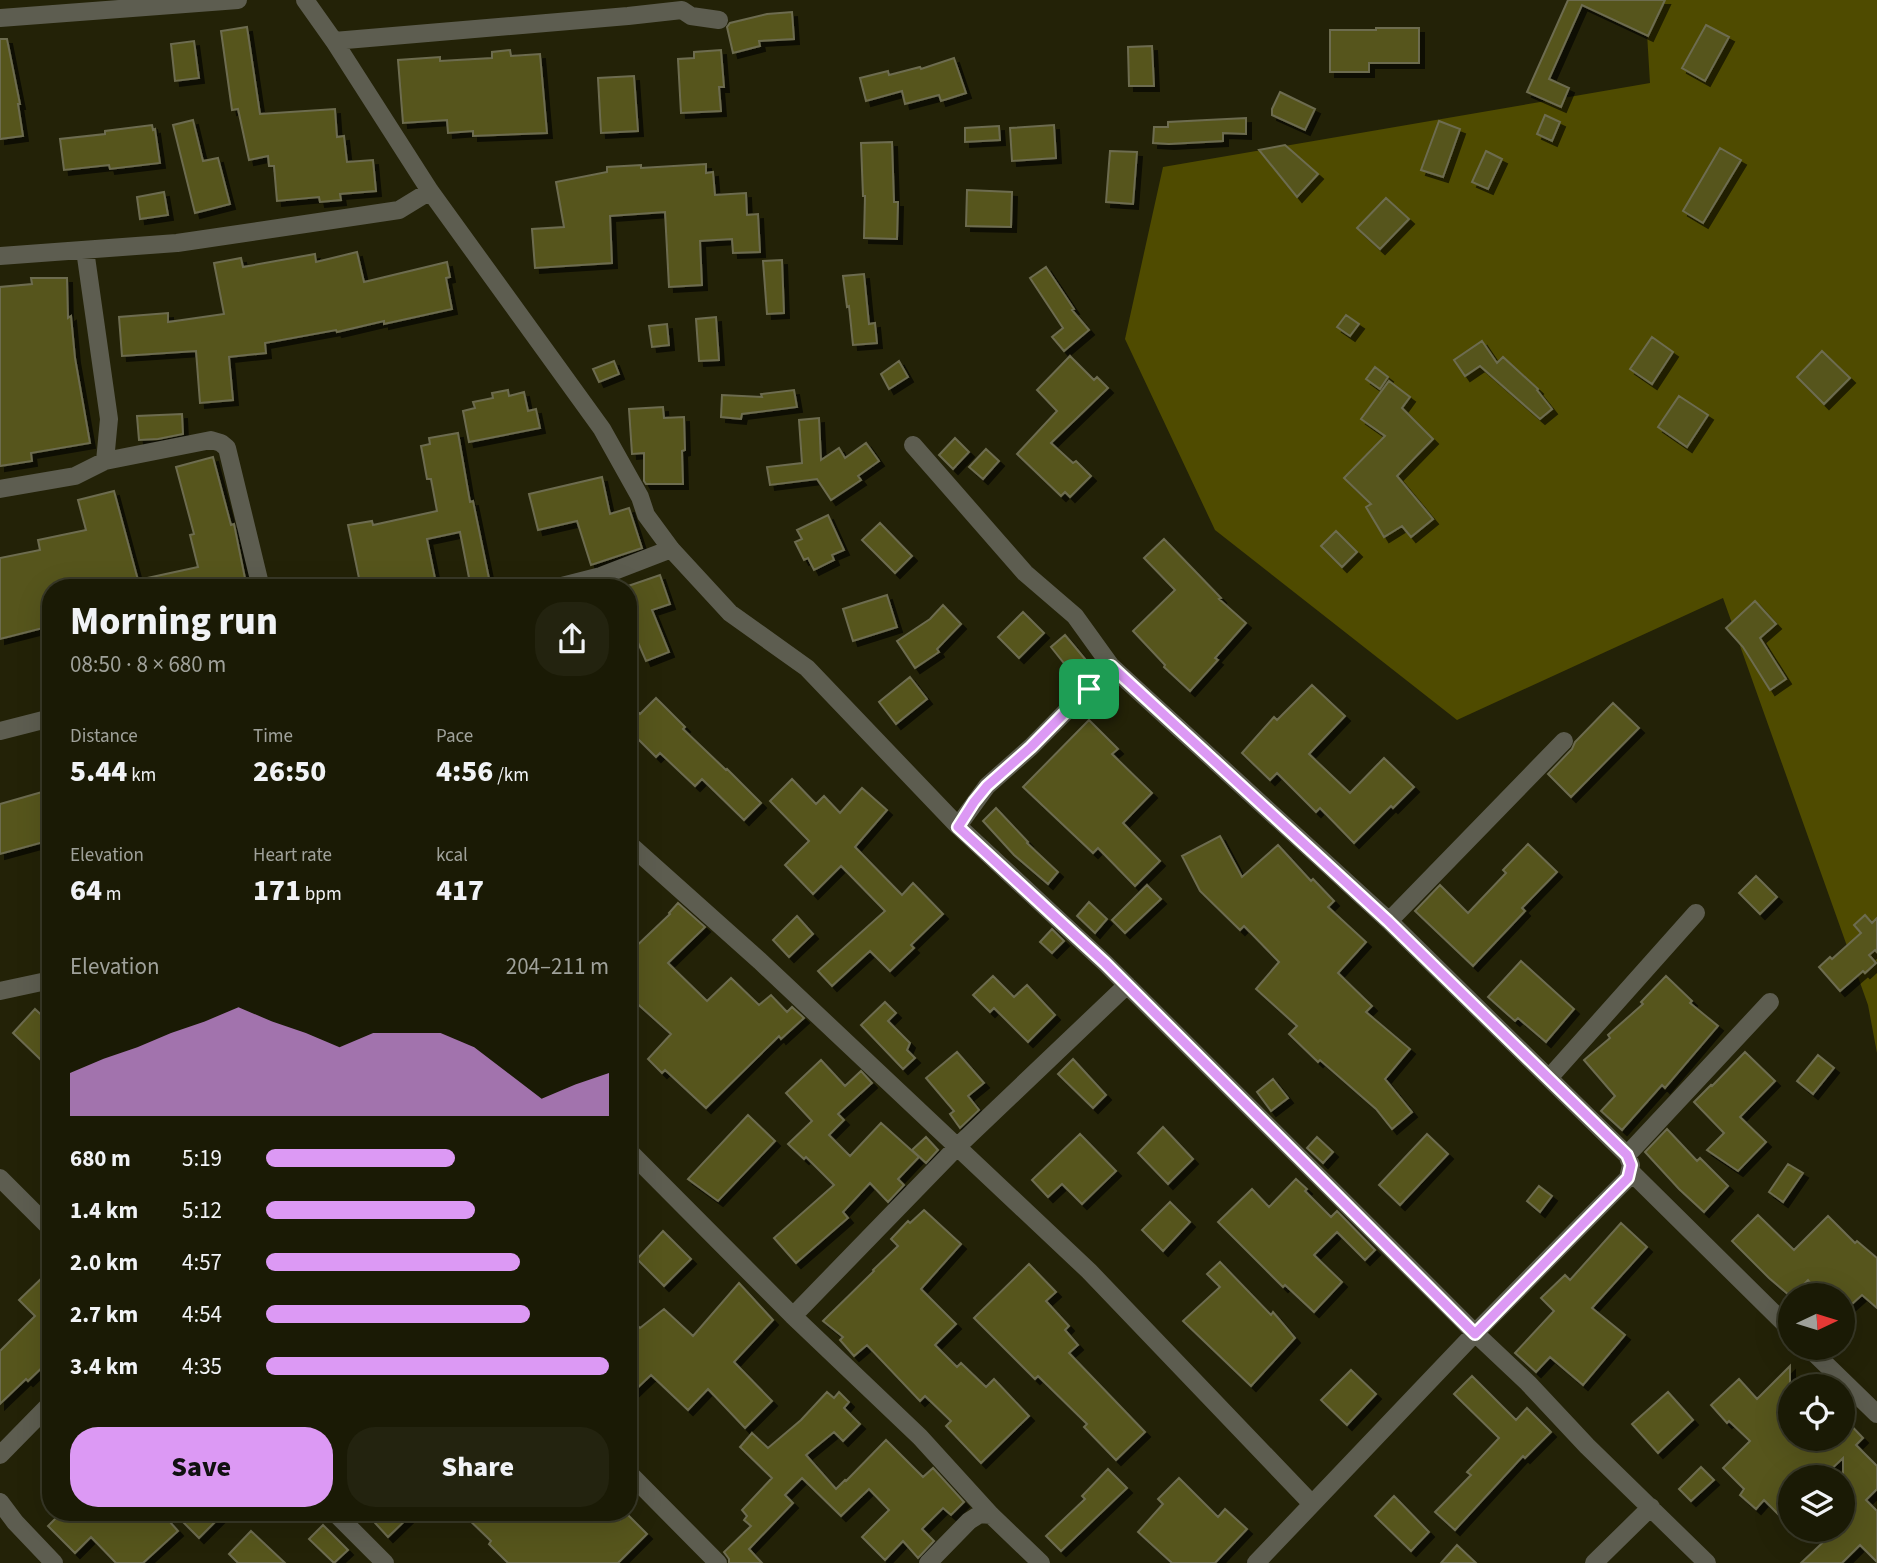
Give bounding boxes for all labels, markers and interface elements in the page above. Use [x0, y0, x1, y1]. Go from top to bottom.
text: Morning run [70, 595, 278, 649]
button: share [535, 602, 609, 676]
text: 08:50 · 8 × 680 m [70, 648, 226, 681]
pin [1059, 659, 1119, 719]
icon: arrive [1070, 670, 1108, 708]
text: Distance [70, 723, 138, 750]
text: Time [253, 723, 293, 750]
text: Pace [436, 723, 473, 750]
text: 5.44 [70, 750, 127, 793]
text: 26:50 [253, 750, 326, 793]
text: 4:56 [436, 750, 493, 793]
text: km [127, 762, 156, 789]
text: /km [493, 762, 529, 789]
text: Elevation [70, 842, 144, 869]
text: Heart rate [253, 842, 332, 869]
text: kcal [436, 842, 468, 869]
text: 64 [70, 869, 102, 912]
text: 171 [253, 869, 301, 912]
text: 417 [436, 869, 484, 912]
text: m [102, 881, 122, 908]
text: bpm [301, 881, 342, 908]
text: Elevation [70, 950, 160, 983]
text: 204–211 m [506, 950, 609, 983]
text: 680 m [70, 1142, 131, 1175]
text: 5:19 [182, 1142, 222, 1175]
text: 1.4 km [70, 1194, 138, 1227]
text: 5:12 [182, 1194, 222, 1227]
text: 2.0 km [70, 1246, 138, 1279]
text: 4:57 [182, 1246, 222, 1279]
north arrow [1778, 1283, 1855, 1360]
map controls [1778, 1283, 1855, 1542]
text: 2.7 km [70, 1298, 138, 1331]
text: 4:54 [182, 1298, 222, 1331]
text: 3.4 km [70, 1350, 138, 1383]
text: 4:35 [182, 1350, 222, 1383]
button: locate [1778, 1374, 1855, 1451]
button: Save [70, 1427, 333, 1507]
button: Share [347, 1427, 609, 1507]
button: layers [1778, 1465, 1855, 1542]

